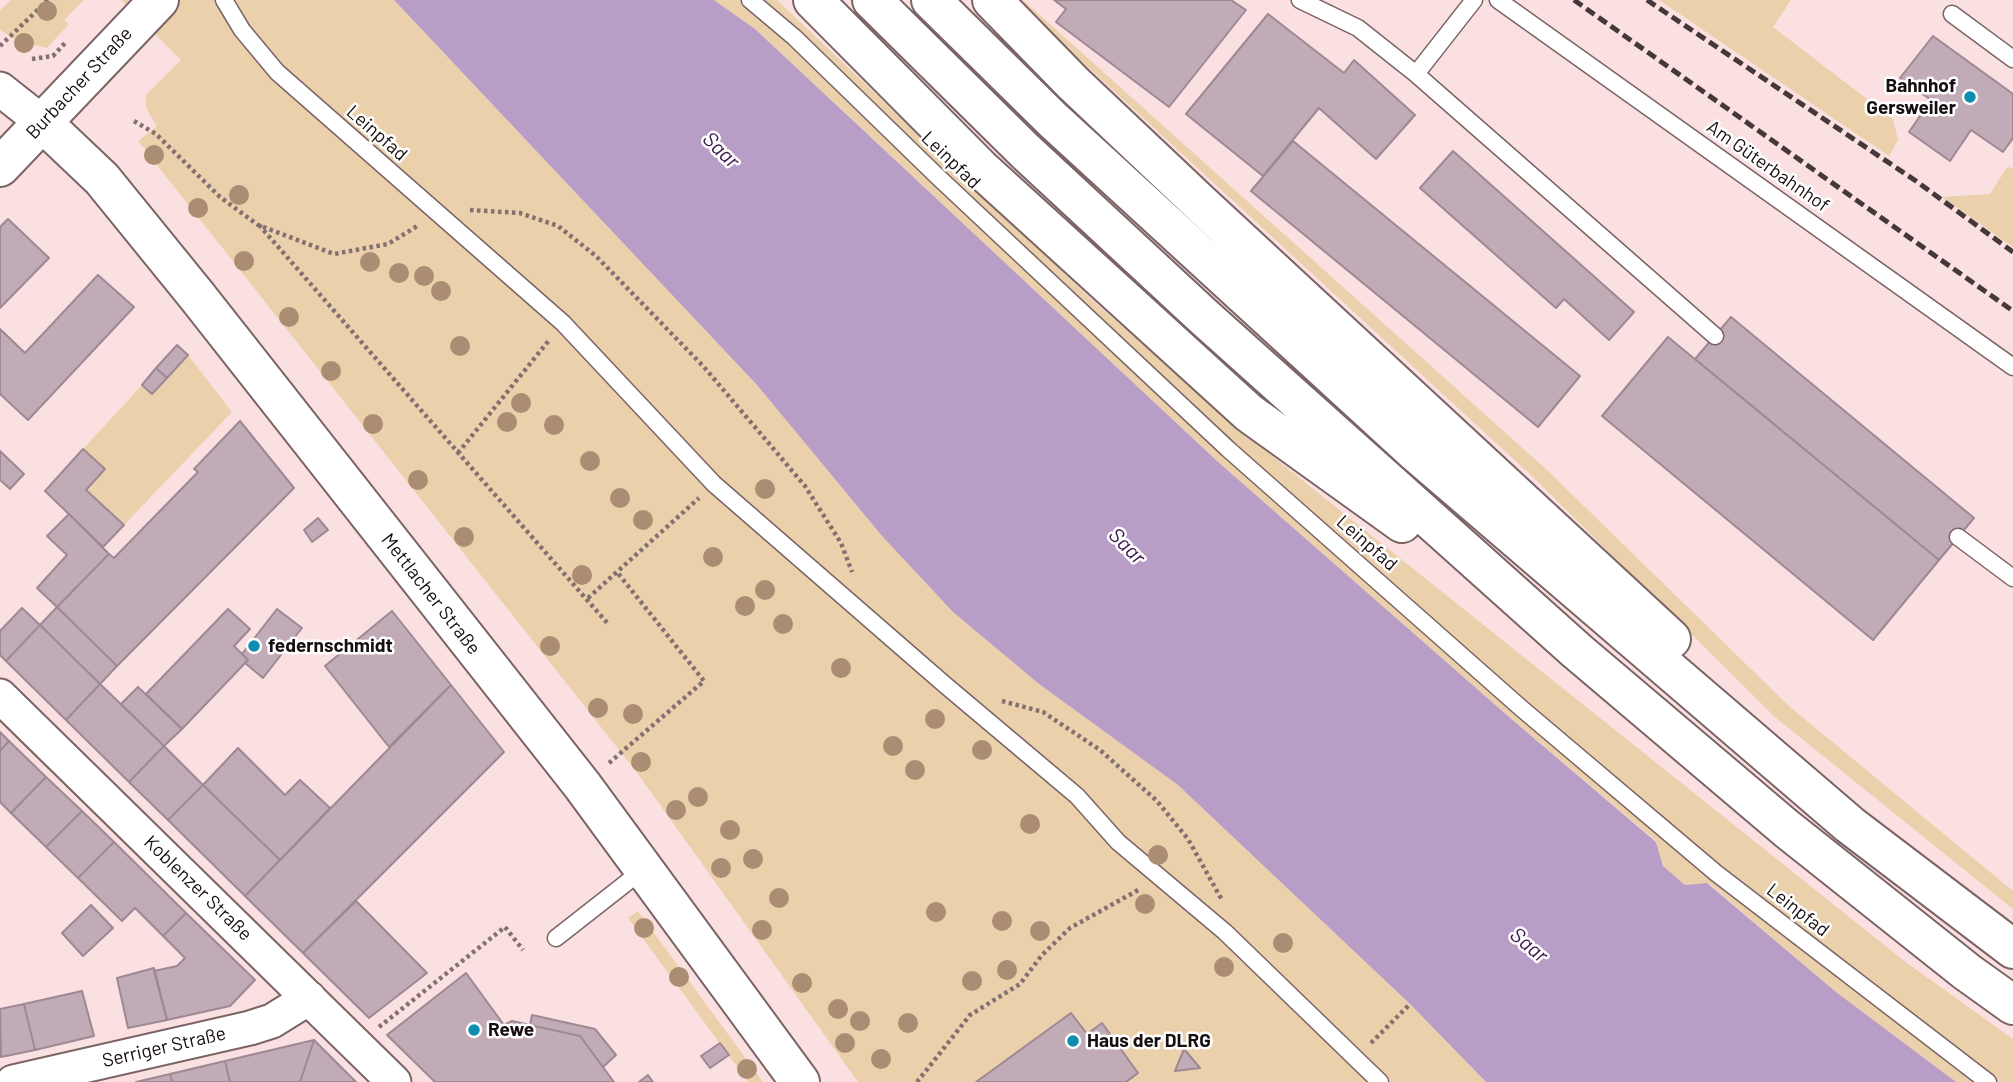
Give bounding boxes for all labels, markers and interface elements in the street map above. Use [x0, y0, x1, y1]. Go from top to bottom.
street label: Burbacher Straße [21, 22, 137, 144]
place label: Bahnhof Gersweiler [1866, 75, 1956, 119]
marker: Bahnhof Gersweiler [1962, 89, 1978, 105]
street label: Leinpfad [342, 100, 412, 166]
street label: Am Güterbahnhof [1702, 115, 1834, 217]
street label: Leinpfad [917, 126, 985, 194]
water label: Saar [697, 127, 745, 173]
street label: Leinpfad [1332, 510, 1402, 576]
water label: Saar [1103, 522, 1151, 570]
street label: Mettlacher Straße [377, 529, 485, 659]
place label: federnschmidt [268, 635, 393, 657]
marker: federnschmidt [246, 638, 262, 654]
street label: Koblenzer Straße [139, 831, 257, 945]
street label: Leinpfad [1762, 879, 1834, 941]
water label: Saar [1505, 922, 1553, 968]
place label: Rewe [488, 1019, 534, 1041]
street label: Serriger Straße [100, 1022, 228, 1072]
marker: Rewe [466, 1022, 482, 1038]
place label: Haus der DLRG [1087, 1030, 1211, 1052]
marker: Haus der DLRG [1065, 1033, 1081, 1049]

